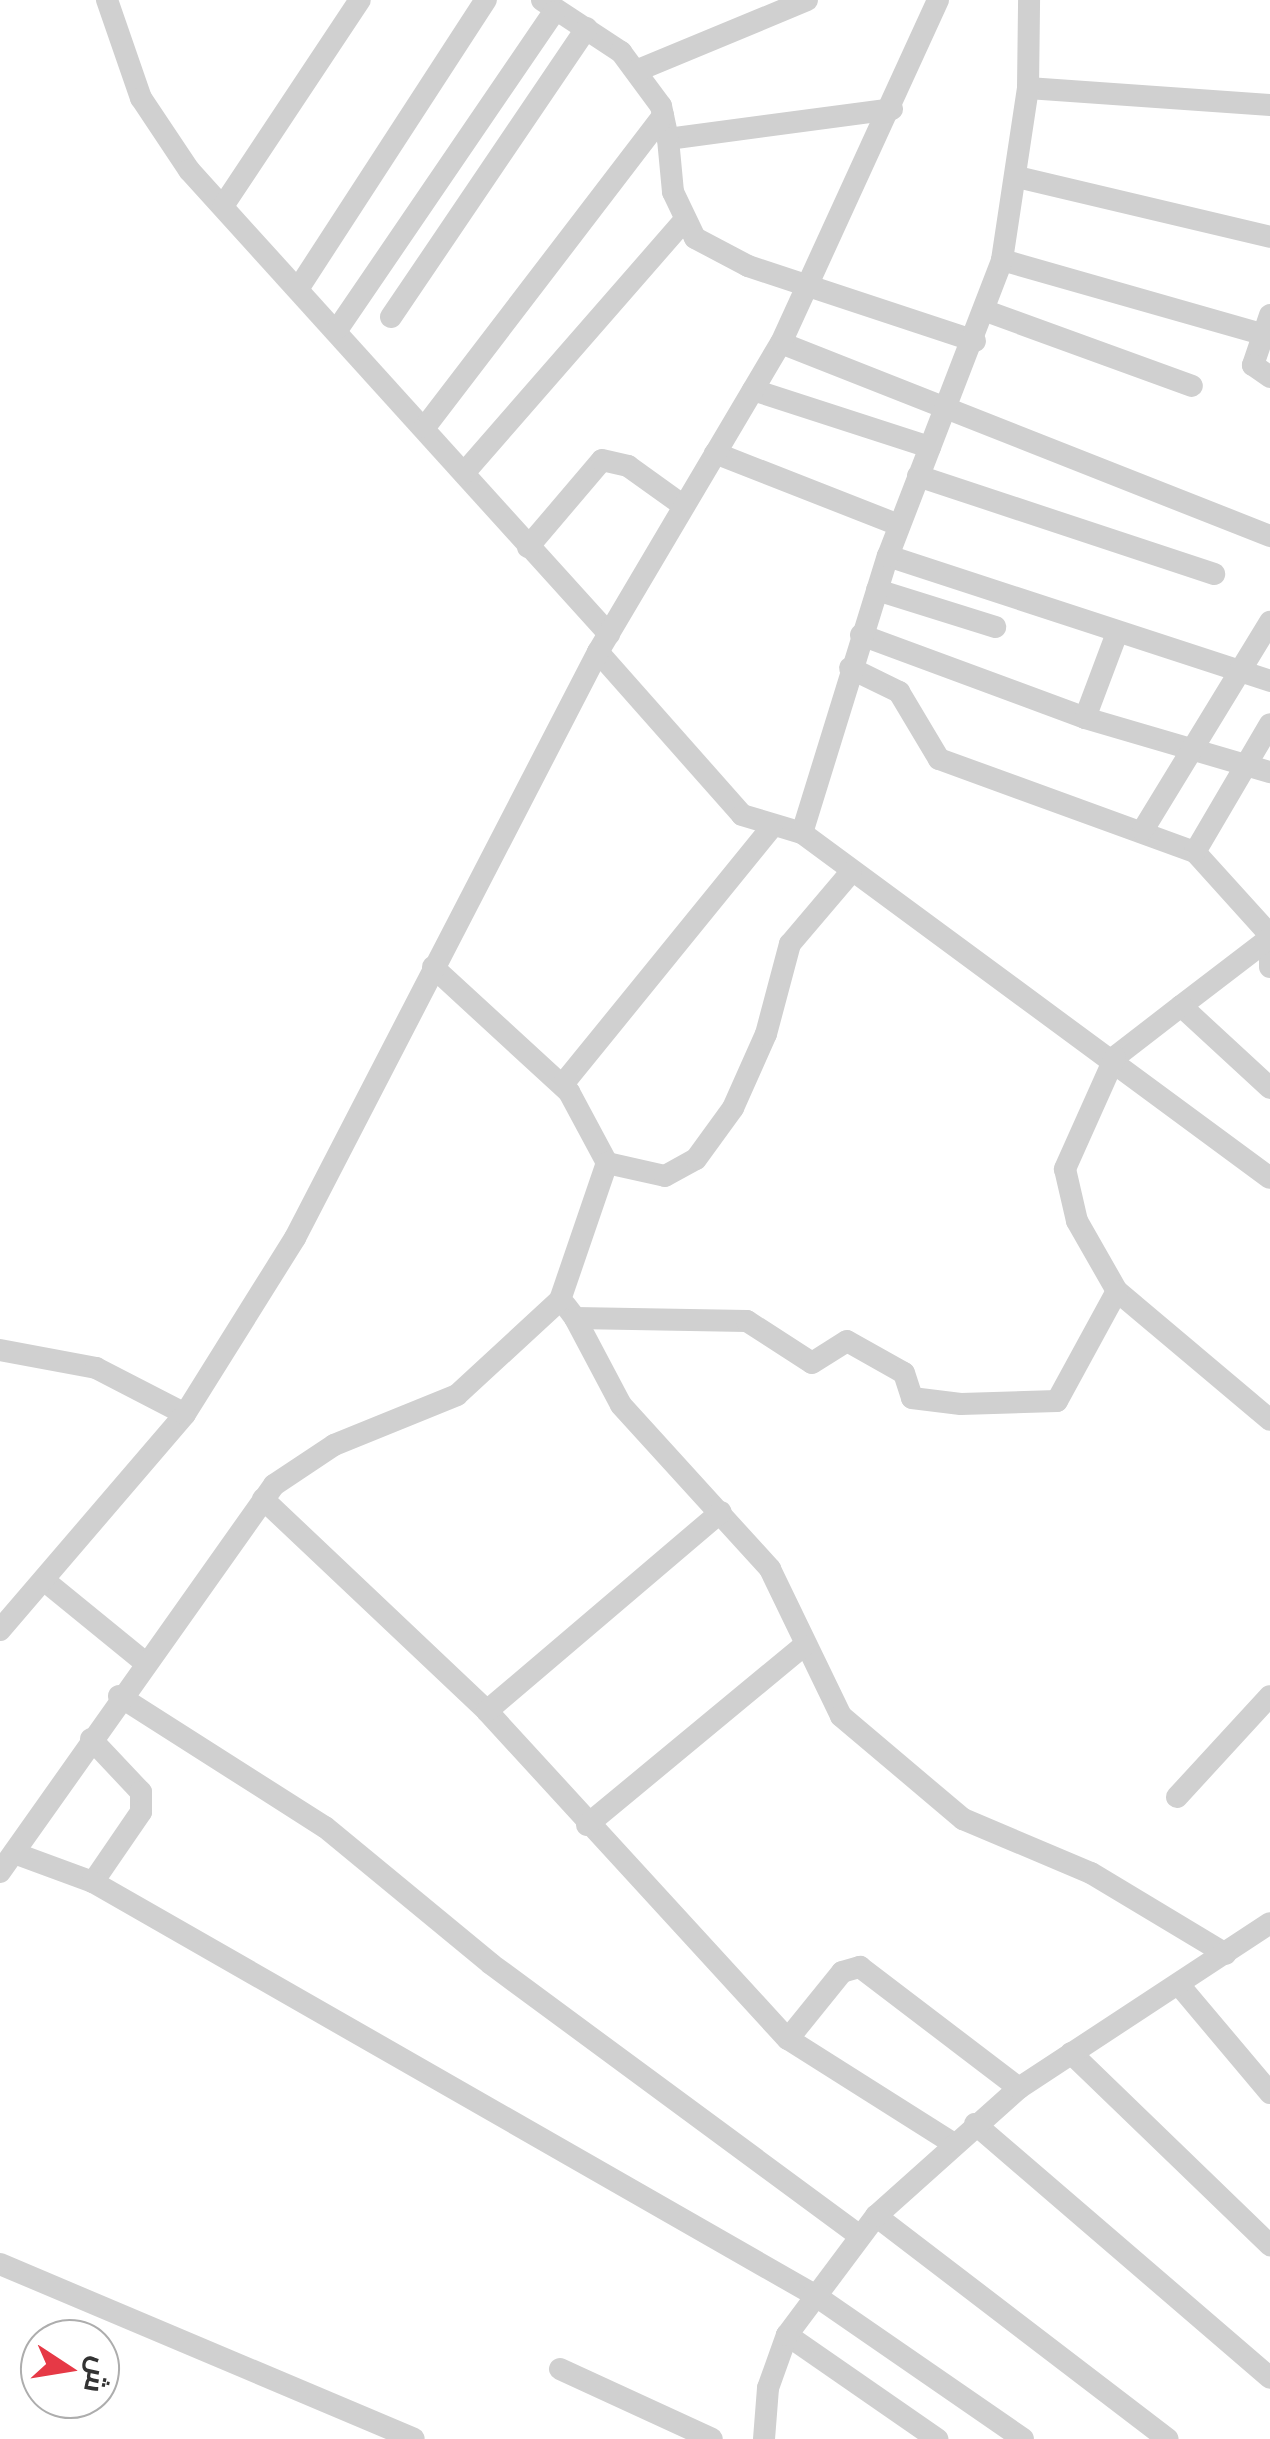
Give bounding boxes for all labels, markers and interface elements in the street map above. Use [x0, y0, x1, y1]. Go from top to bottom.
north arrow [20, 2319, 120, 2419]
text: ش [77, 2354, 119, 2396]

